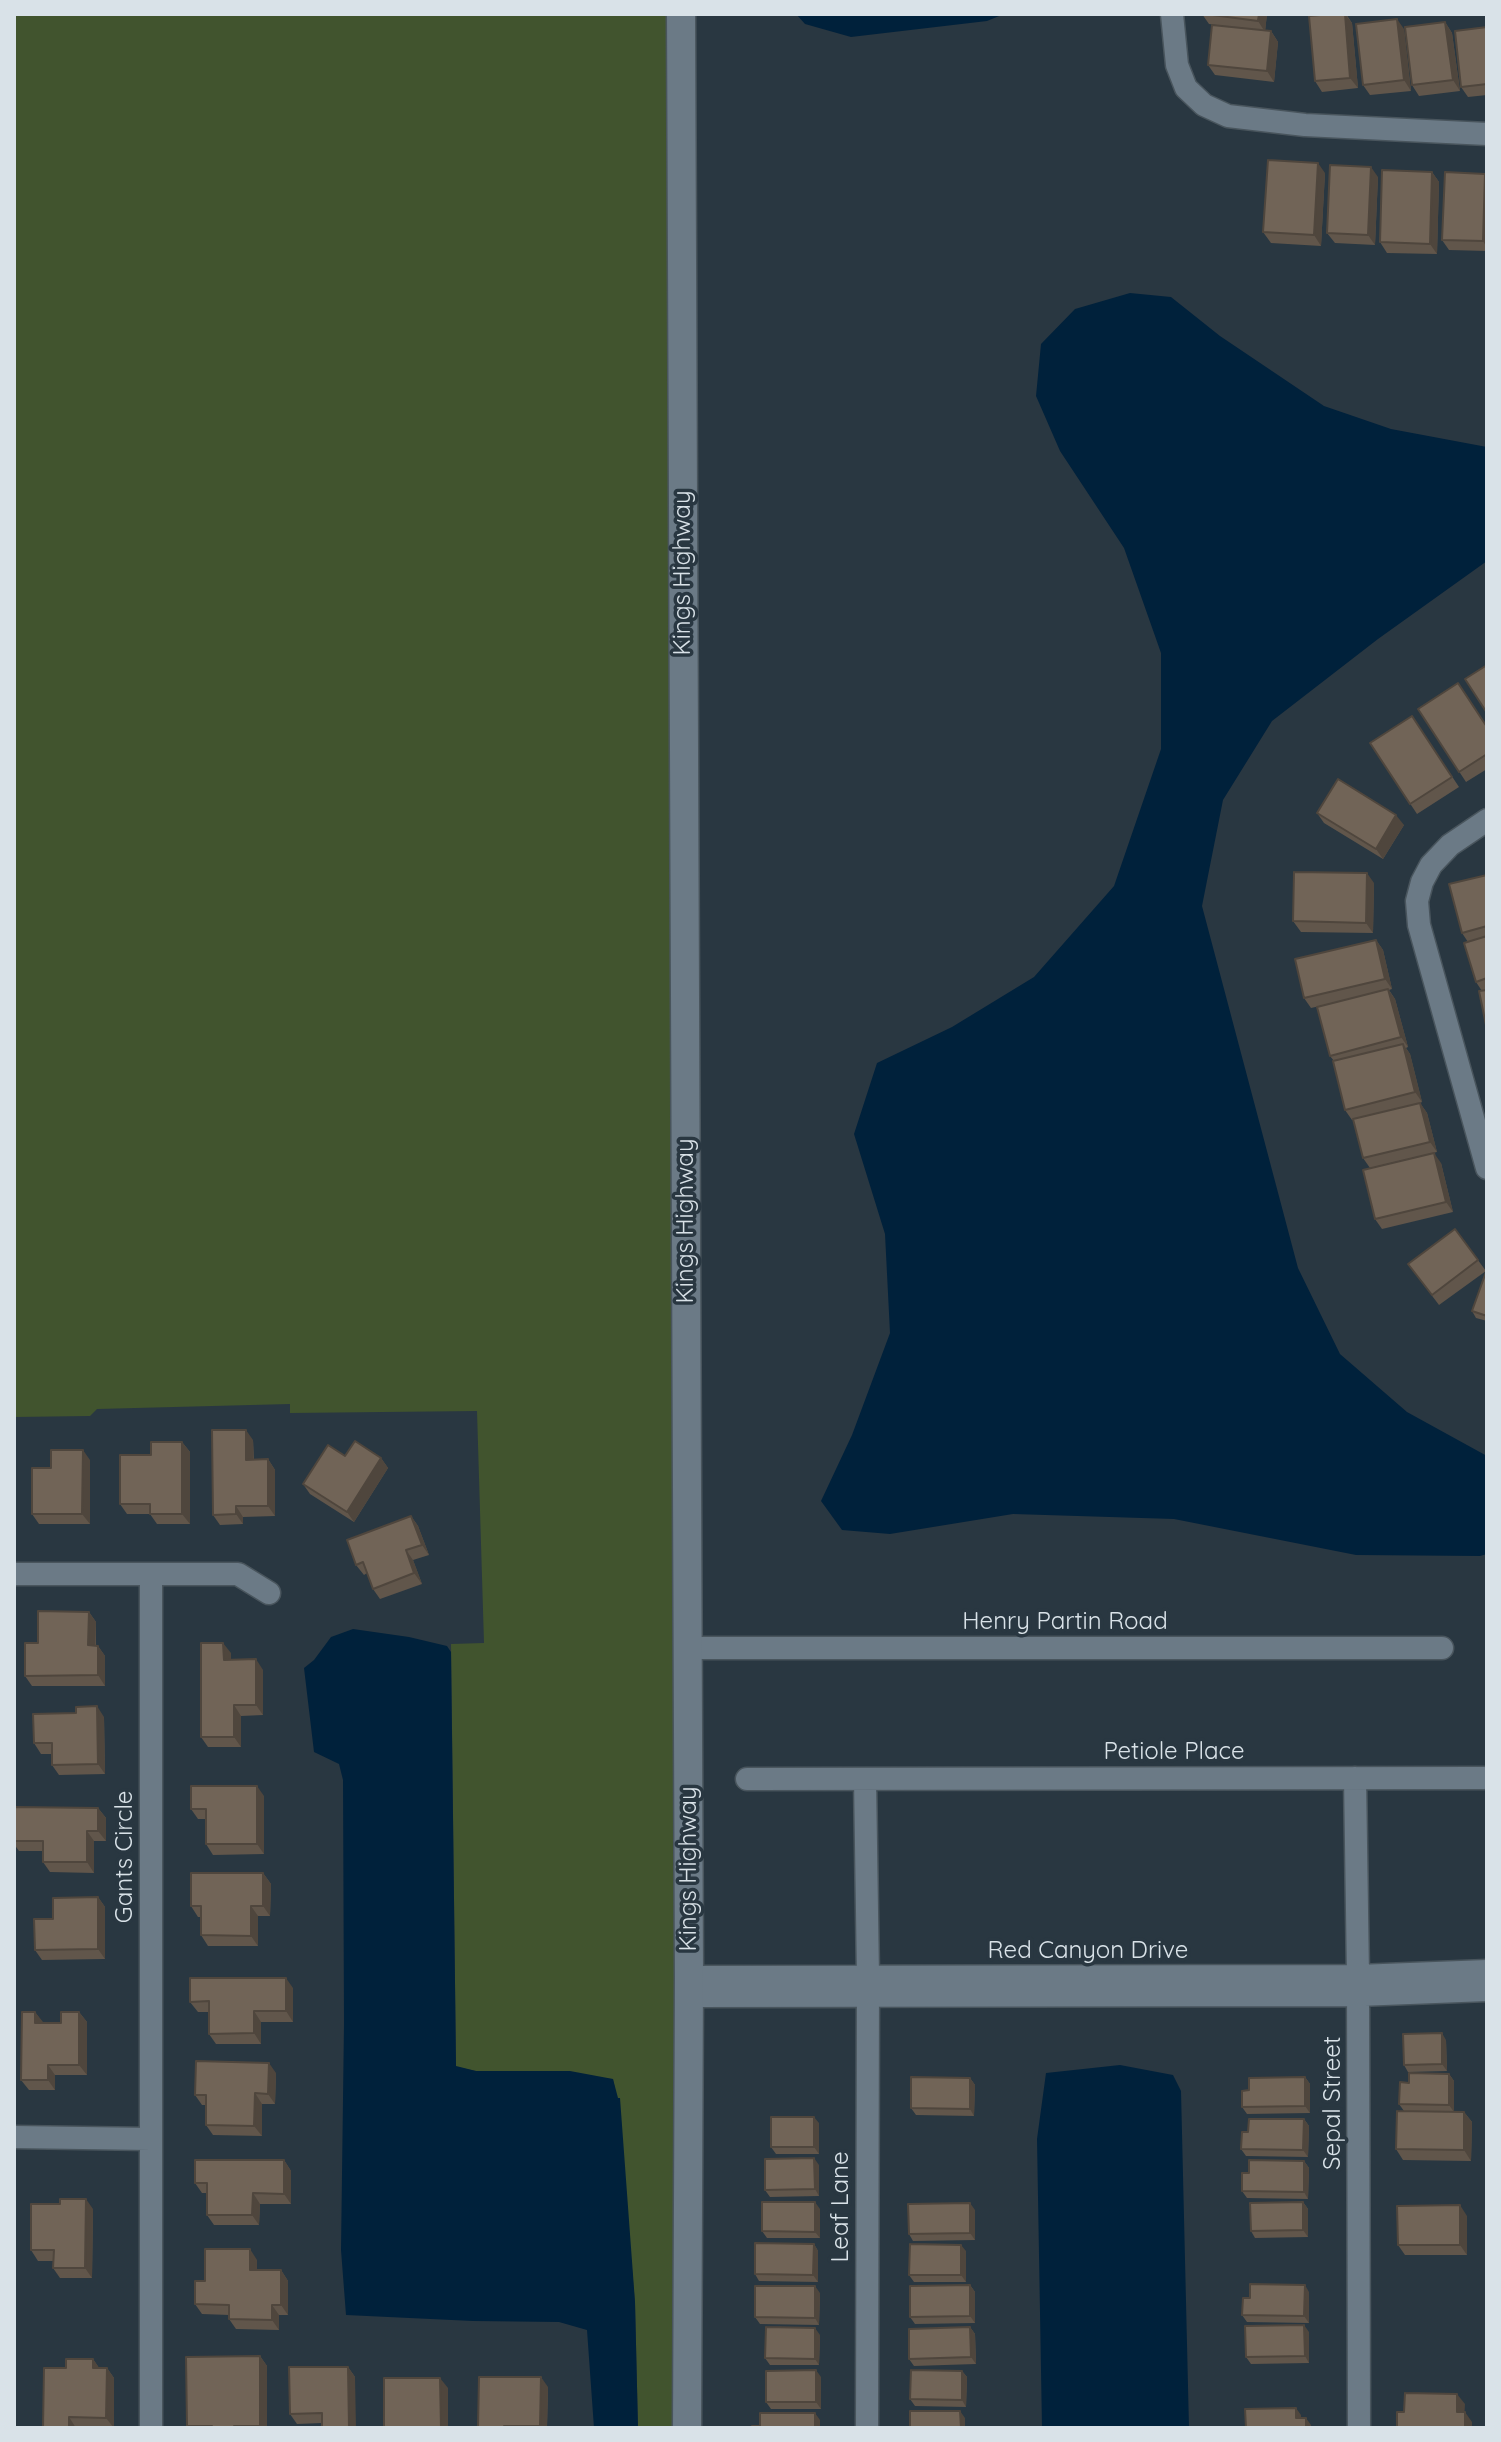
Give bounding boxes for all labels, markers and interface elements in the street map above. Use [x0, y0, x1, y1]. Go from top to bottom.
street label: Kings Highway [669, 490, 697, 656]
street label: Kings Highway [672, 1138, 700, 1304]
street label: Henry Partin Road [962, 1608, 1168, 1636]
street label: Petiole Place [1103, 1738, 1245, 1766]
street label: Kings Highway [675, 1786, 703, 1952]
street label: Gants Circle [111, 1791, 139, 1923]
street label: Red Canyon Drive [988, 1937, 1188, 1965]
street label: Sepal Street [1319, 2036, 1347, 2170]
street label: Leaf Lane [827, 2152, 855, 2262]

